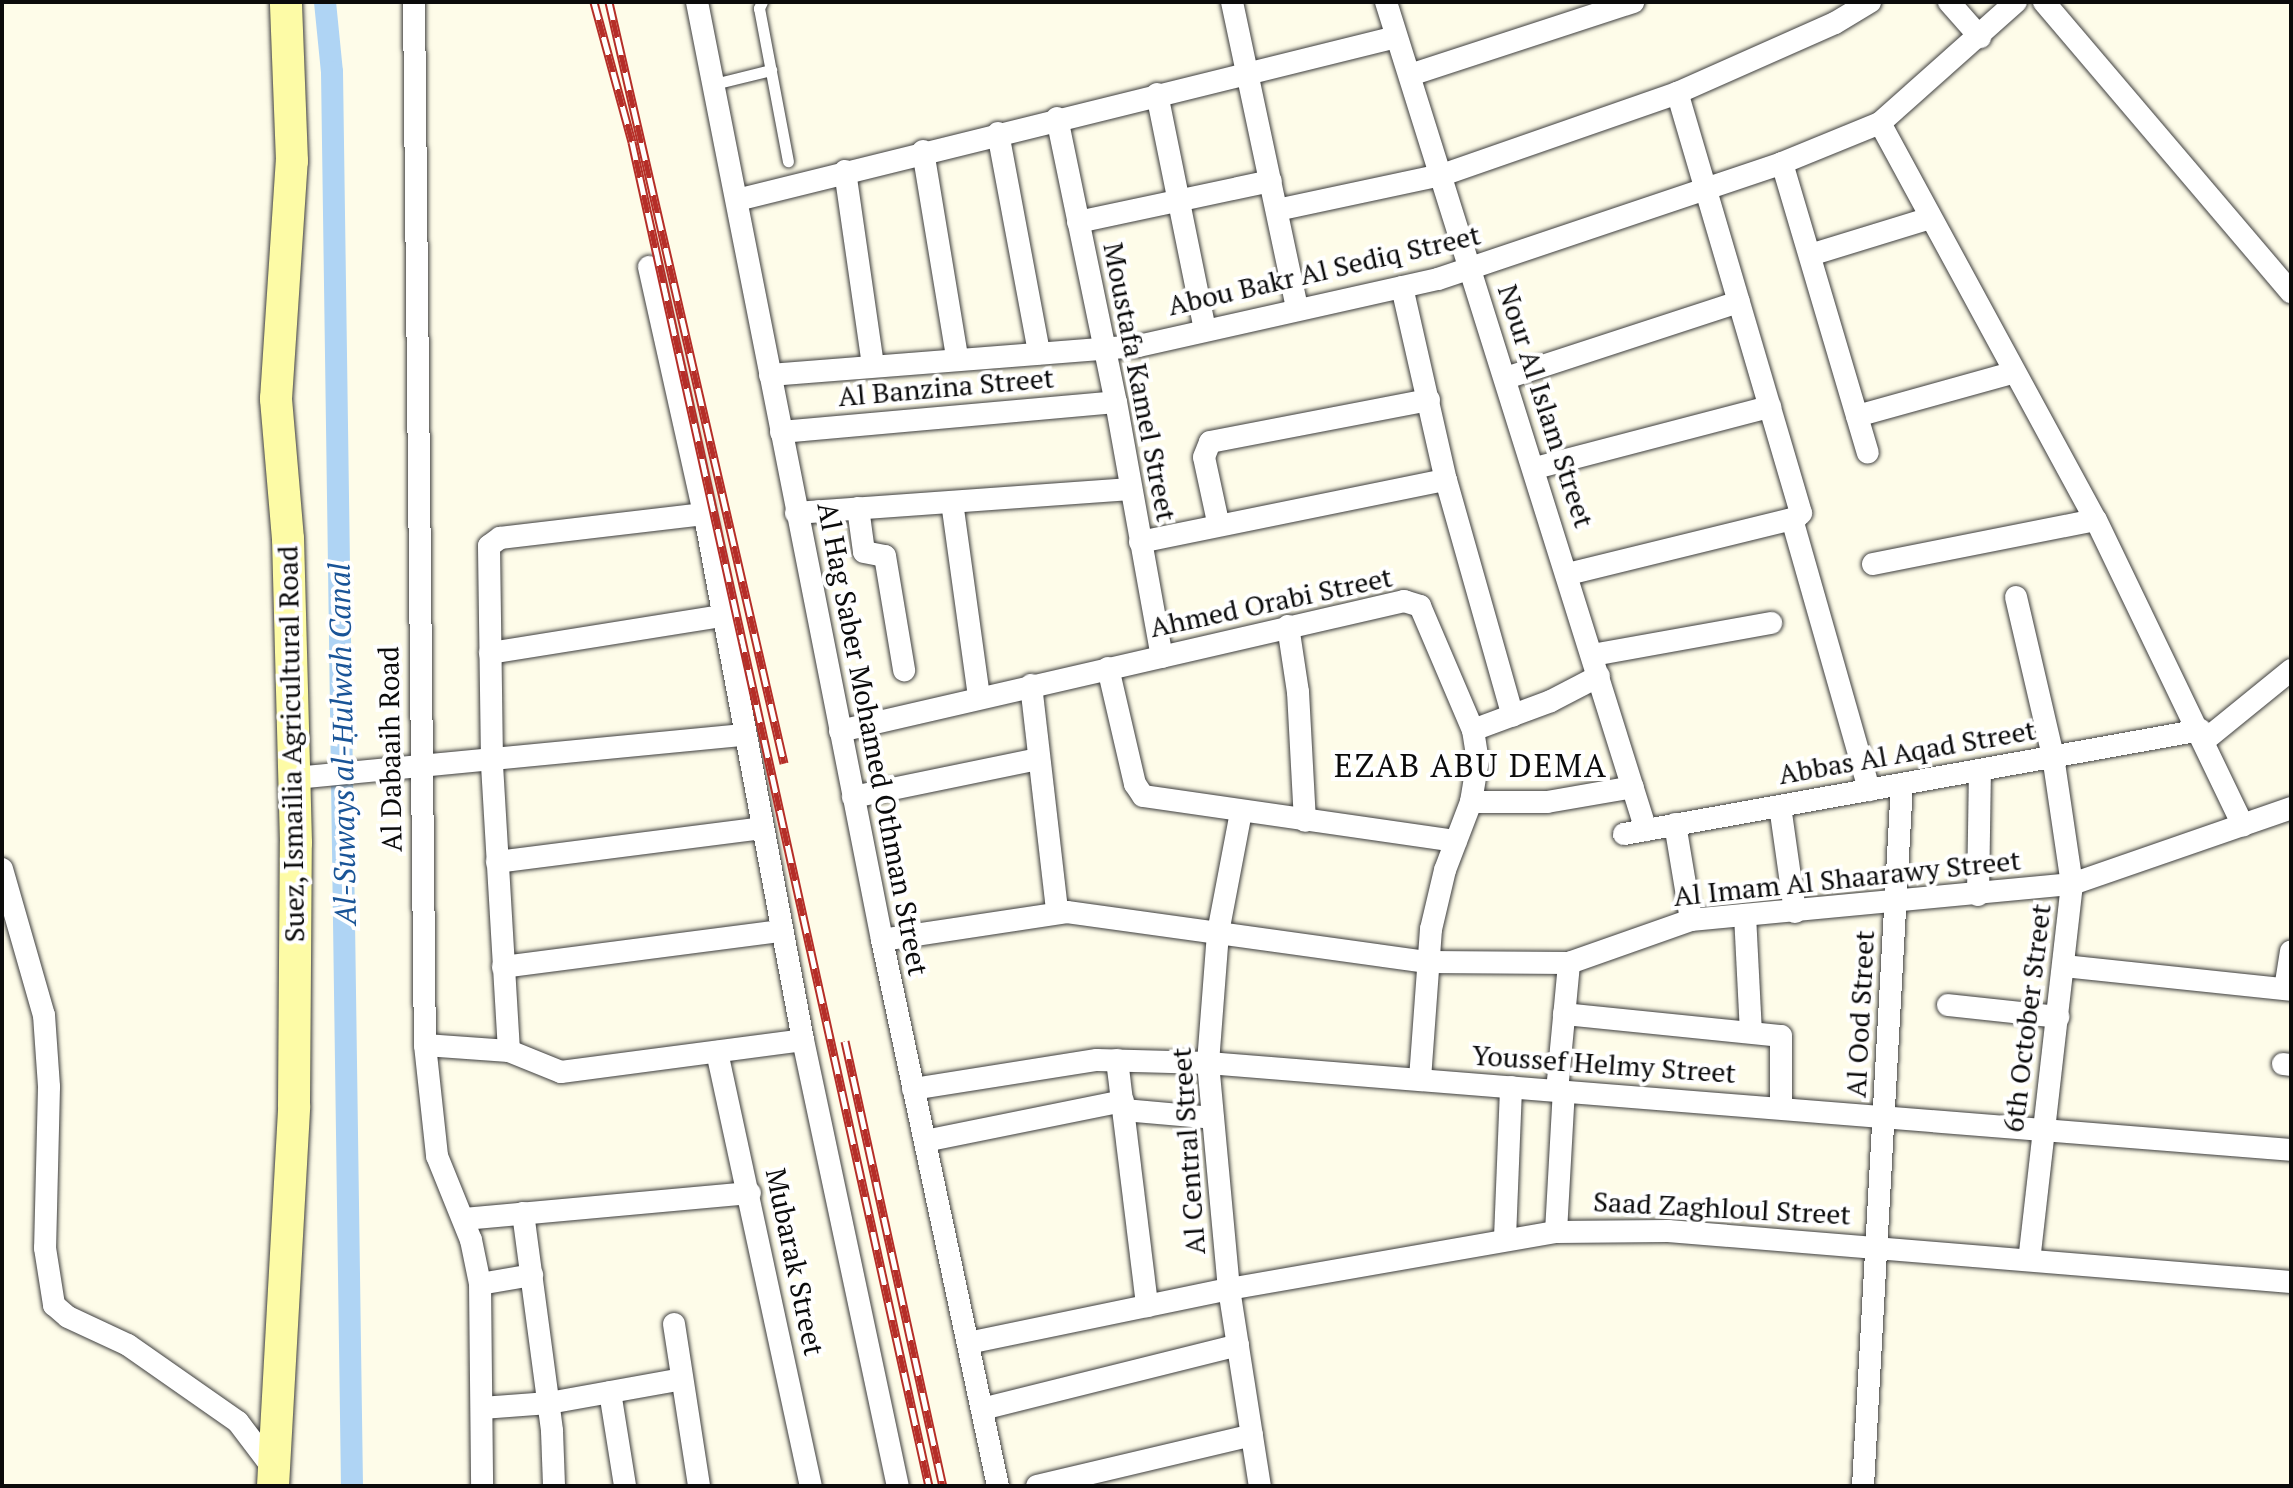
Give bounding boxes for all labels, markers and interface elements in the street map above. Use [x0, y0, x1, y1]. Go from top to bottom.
street label: Abou Bakr Al Sediq Street [1164, 218, 1484, 322]
street label: Moustafa Kamel Street [1096, 240, 1184, 524]
street label: Nour Al Islam Street [1491, 280, 1601, 532]
street label: Al Banzina Street [837, 361, 1055, 413]
street label: Al Hag Saber Mohamed Othman Street [811, 500, 935, 978]
street label: Suez, Ismailia Agricultural Road [271, 545, 311, 943]
street label: Ahmed Orabi Street [1147, 560, 1395, 644]
water label: Al-Suways al-Ḥulwah Canal [321, 563, 363, 925]
street label: Al Dabaaih Road [371, 646, 409, 852]
street label: Abbas Al Aqad Street [1775, 713, 2039, 791]
district label: EZAB ABU DEMA [1334, 746, 1608, 784]
street label: Al Imam Al Shaarawy Street [1672, 843, 2022, 913]
street label: 6th October Street [1996, 902, 2058, 1134]
street label: Al Ood Street [1839, 929, 1881, 1099]
street label: Youssef Helmy Street [1471, 1038, 1737, 1090]
street label: Al Central Street [1164, 1046, 1212, 1256]
street label: Mubarak Street [759, 1165, 831, 1359]
street label: Saad Zaghloul Street [1592, 1184, 1852, 1232]

